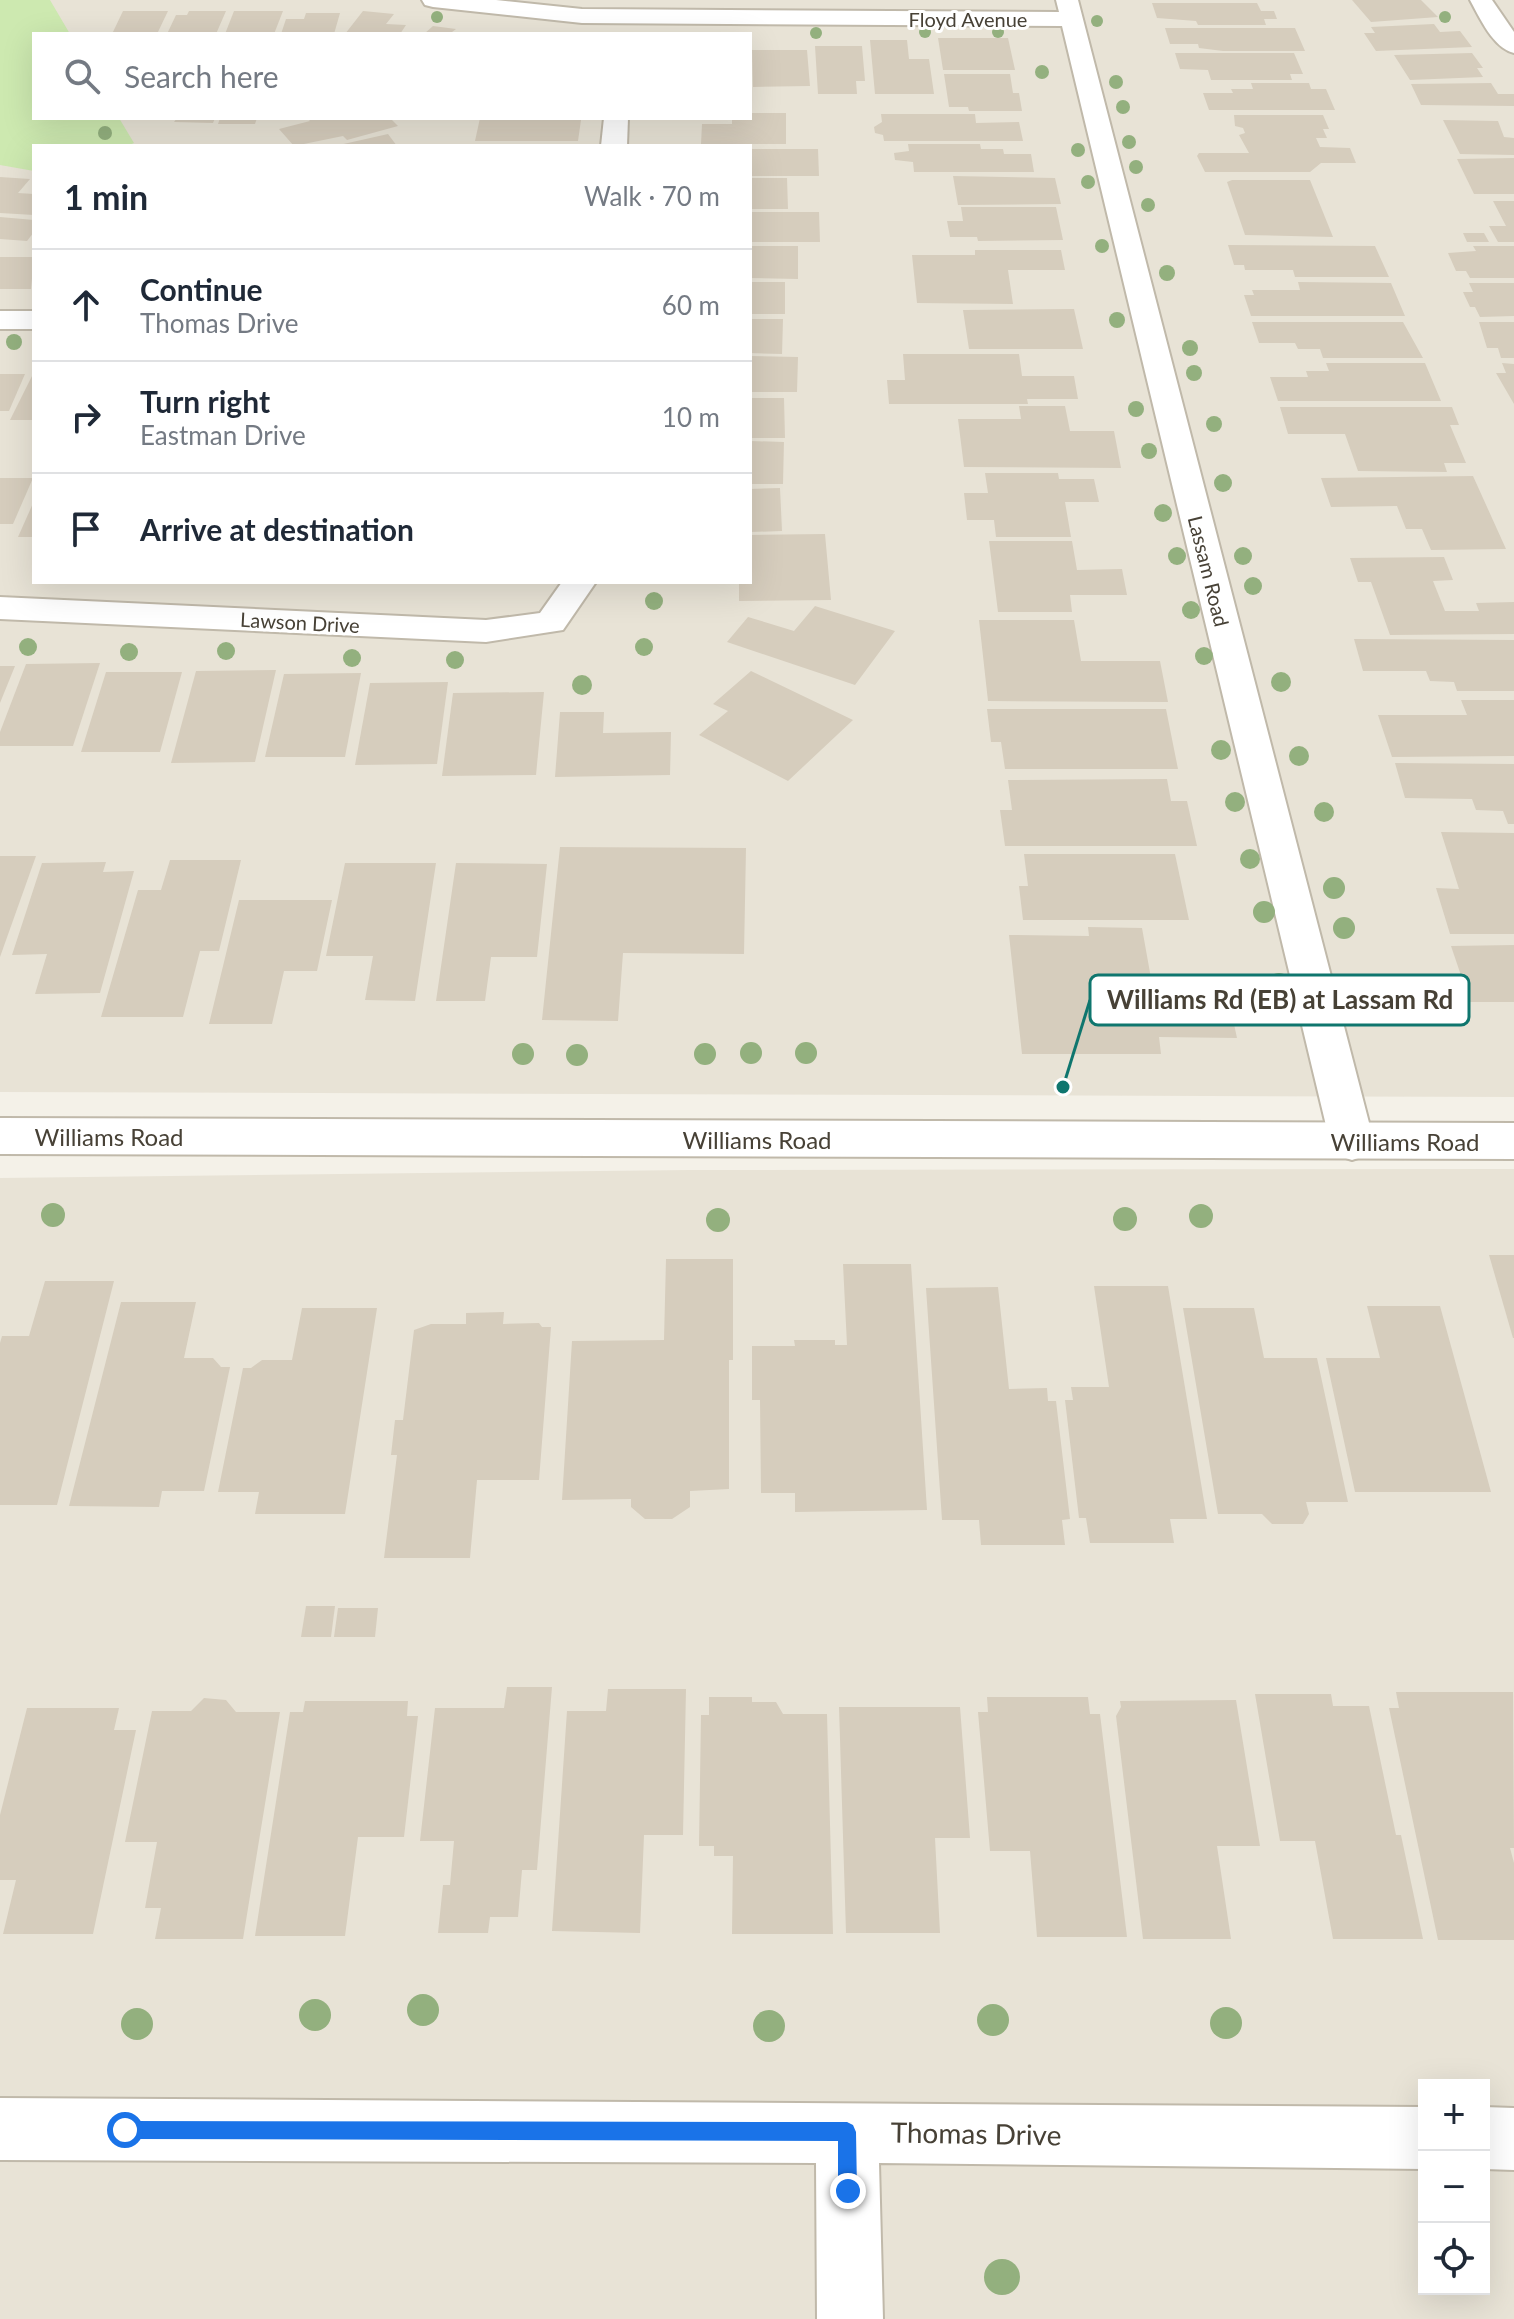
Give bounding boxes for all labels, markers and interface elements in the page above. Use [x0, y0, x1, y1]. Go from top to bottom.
street label: Floyd Avenue [909, 7, 1027, 31]
search box [32, 32, 752, 120]
icon: search [60, 54, 104, 98]
text: Search here [124, 58, 279, 94]
text: 1 min [64, 176, 148, 217]
text: Walk · 70 m [584, 180, 720, 212]
text: Continue [140, 271, 263, 307]
icon: ahead [64, 283, 108, 327]
text: 60 m [662, 289, 720, 321]
text: Thomas Drive [140, 307, 299, 339]
text: Turn right [140, 383, 270, 419]
icon: right [64, 395, 108, 439]
text: 10 m [662, 401, 720, 433]
text: Eastman Drive [140, 419, 306, 451]
icon: arrive [64, 507, 108, 551]
text: Arrive at destination [140, 511, 414, 547]
street label: Lassam Road [1184, 513, 1234, 629]
street label: Lawson Drive [240, 607, 360, 637]
callout: Williams Rd (EB) at Lassam Rd [1090, 975, 1469, 1025]
text: Williams Rd (EB) at Lassam Rd [1107, 983, 1453, 1015]
street label: Williams Road [34, 1122, 184, 1151]
street label: Williams Road [682, 1125, 832, 1154]
street label: Williams Road [1330, 1127, 1480, 1156]
map controls [1418, 2079, 1490, 2295]
button: + [1418, 2079, 1490, 2151]
route start [107, 2112, 143, 2148]
street label: Thomas Drive [890, 2115, 1062, 2151]
button: − [1418, 2151, 1490, 2223]
route end [830, 2173, 866, 2209]
button: locate [1418, 2223, 1490, 2295]

